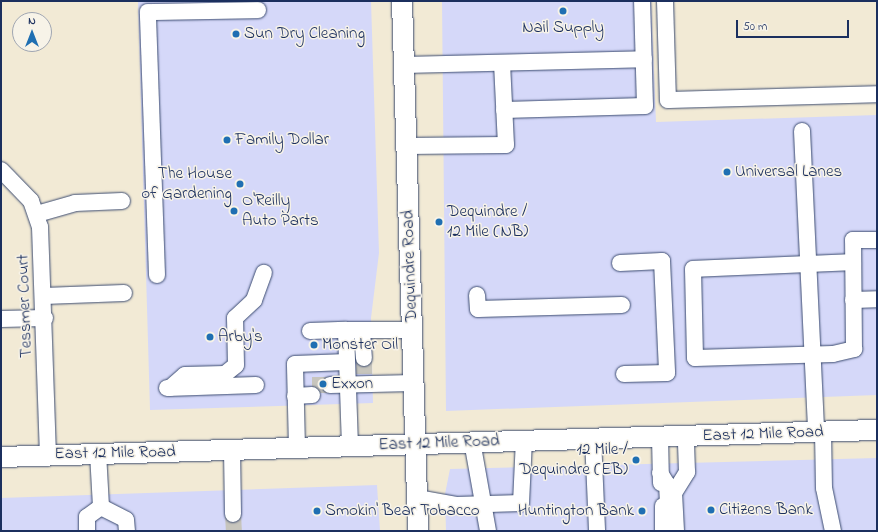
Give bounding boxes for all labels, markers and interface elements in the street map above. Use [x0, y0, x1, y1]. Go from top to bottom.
marker: Nail Supply [558, 6, 568, 16]
north arrow [12, 12, 52, 52]
scale bar [738, 12, 851, 38]
text: N [28, 13, 36, 29]
place label: Nail Supply [522, 18, 604, 38]
text: 50 m [743, 18, 767, 36]
place label: Sun Dry Cleaning [244, 24, 365, 44]
marker: Sun Dry Cleaning [231, 29, 241, 39]
place label: Family Dollar [235, 130, 329, 150]
marker: Family Dollar [222, 135, 232, 145]
place label: Universal Lanes [735, 162, 842, 182]
place label: The House of Gardening [141, 164, 232, 204]
marker: Universal Lanes [722, 167, 732, 177]
marker: The House of Gardening [235, 179, 245, 189]
place label: O'Reilly Auto Parts [242, 191, 319, 231]
place label: Dequindre / 12 Mile (NB) [447, 202, 528, 242]
marker: O'Reilly Auto Parts [229, 206, 239, 216]
street label: Dequindre Road [398, 210, 422, 322]
marker: Dequindre / 12 Mile (NB) [434, 217, 444, 227]
street label: Tessmer Court [13, 254, 37, 358]
place label: Arby's [218, 327, 263, 347]
marker: Arby's [205, 332, 215, 342]
place label: Monster Oil [322, 335, 398, 355]
marker: Monster Oil [309, 340, 319, 350]
place label: Exxon [331, 374, 373, 394]
marker: Exxon [318, 379, 328, 389]
street label: East 12 Mile Road [702, 422, 824, 446]
street label: East 12 Mile Road [378, 431, 500, 455]
place label: 12 Mile / Dequindre (EB) [519, 440, 628, 480]
street label: East 12 Mile Road [54, 442, 176, 464]
marker: 12 Mile / Dequindre (EB) [631, 455, 641, 465]
place label: Citizens Bank [719, 500, 813, 520]
place label: Smokin' Bear Tobacco [325, 501, 480, 521]
place label: Huntington Bank [518, 501, 634, 521]
marker: Citizens Bank [706, 505, 716, 515]
marker: Smokin' Bear Tobacco [312, 506, 322, 516]
marker: Huntington Bank [637, 506, 647, 516]

